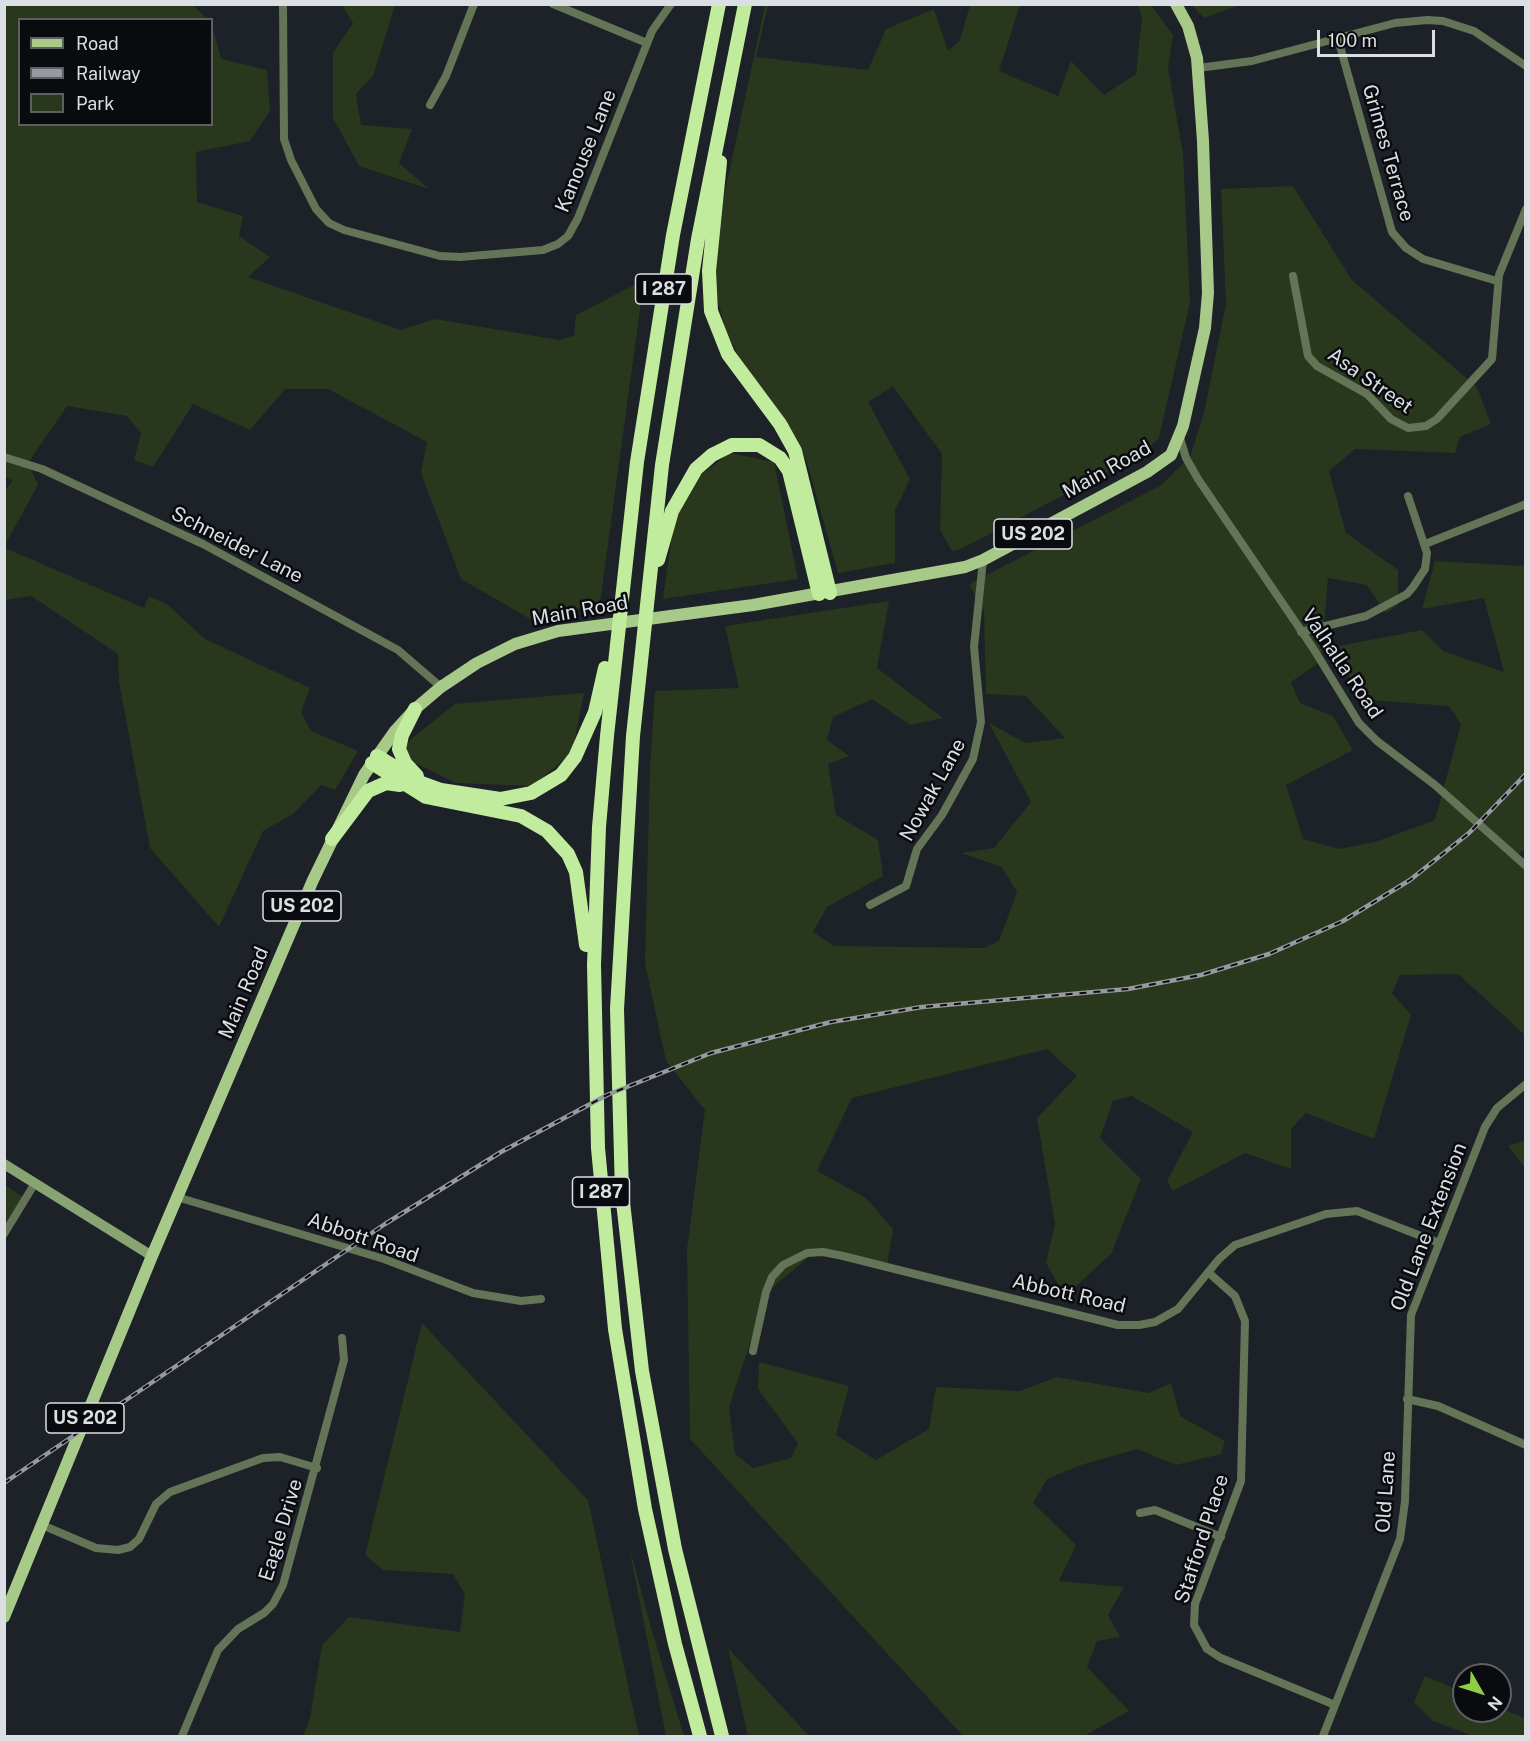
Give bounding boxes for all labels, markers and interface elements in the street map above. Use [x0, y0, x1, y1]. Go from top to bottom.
legend [18, 18, 213, 126]
scale bar [1320, 18, 1438, 56]
text: 100 m [1328, 30, 1377, 51]
text: Road [76, 33, 119, 54]
text: Railway [76, 63, 141, 84]
street label: Grimes Terrace [1357, 82, 1419, 224]
street label: Kanouse Lane [550, 86, 622, 216]
text: Park [76, 93, 114, 114]
road number: I 287 [636, 274, 692, 304]
street label: Asa Street [1323, 343, 1417, 419]
street label: Main Road [1059, 436, 1155, 504]
street label: Schneider Lane [167, 501, 307, 589]
road number: US 202 [994, 519, 1072, 549]
street label: Main Road [530, 591, 630, 631]
street label: Valhalla Road [1296, 605, 1388, 723]
street label: Nowak Lane [895, 734, 971, 846]
road number: US 202 [263, 891, 341, 921]
street label: Main Road [214, 943, 274, 1043]
street label: Old Lane Extension [1386, 1140, 1472, 1314]
road number: I 287 [572, 1177, 630, 1207]
street label: Abbott Road [304, 1208, 422, 1268]
street label: Abbott Road [1010, 1269, 1128, 1319]
road number: US 202 [46, 1403, 124, 1433]
street label: Old Lane [1371, 1450, 1401, 1534]
street label: Stafford Place [1170, 1471, 1234, 1607]
street label: Eagle Drive [254, 1476, 308, 1584]
north arrow [1452, 1663, 1512, 1723]
text: N [1484, 1693, 1506, 1714]

